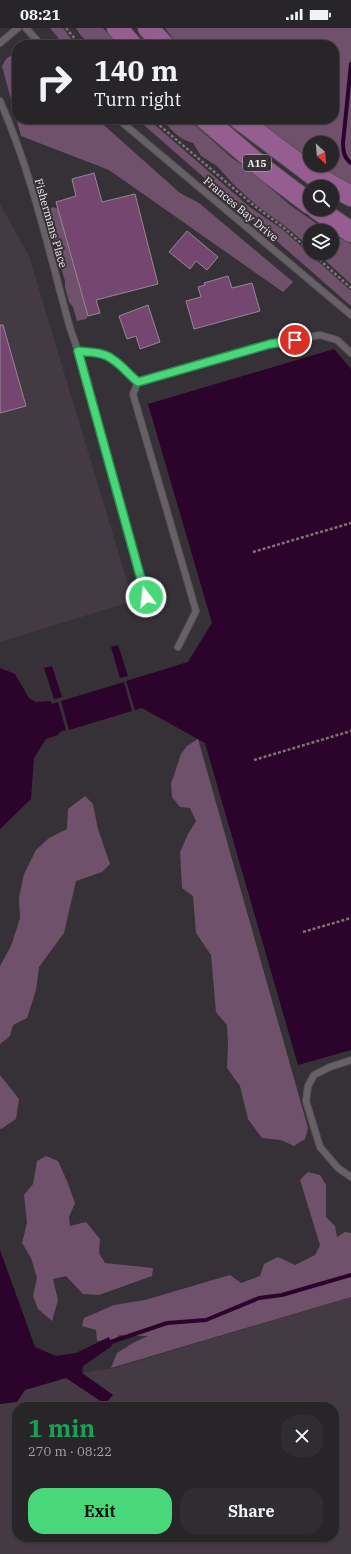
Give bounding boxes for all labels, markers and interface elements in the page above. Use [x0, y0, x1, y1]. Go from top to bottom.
text: 08:21 [20, 5, 61, 24]
text: 140 m [94, 52, 178, 89]
icon: right [28, 56, 80, 108]
text: Turn right [94, 88, 181, 111]
north arrow [303, 136, 339, 172]
map controls [303, 136, 339, 260]
road number: A15 [243, 155, 271, 171]
street label: Frances Bay Drive [201, 174, 281, 244]
street label: Fishermans Place [32, 177, 70, 269]
button: search [303, 180, 339, 216]
button: layers [303, 224, 339, 260]
pin [278, 323, 312, 357]
icon: arrive [284, 329, 306, 351]
position arrow [125, 576, 167, 618]
text: 1 min [28, 1412, 95, 1444]
button: close [281, 1415, 323, 1457]
text: 270 m · 08:22 [28, 1443, 112, 1460]
button: Exit [28, 1488, 172, 1534]
button: Share [180, 1488, 323, 1534]

